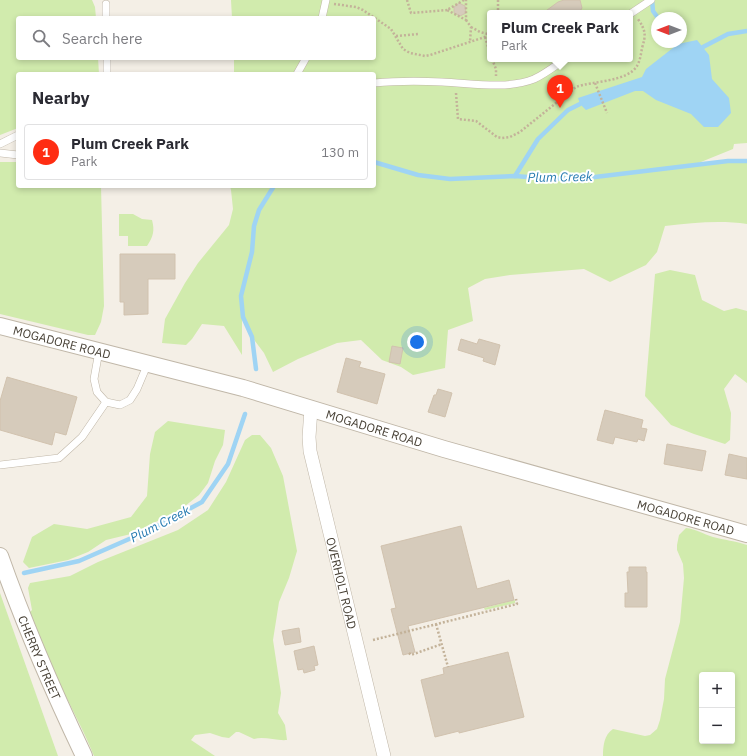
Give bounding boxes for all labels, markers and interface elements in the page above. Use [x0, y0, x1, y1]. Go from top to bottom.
popup [487, 10, 633, 62]
north arrow [651, 12, 687, 48]
search box [16, 16, 376, 60]
text: Plum Creek Park [501, 18, 619, 37]
icon: search [30, 27, 52, 49]
text: Search here [62, 29, 142, 48]
text: Park [501, 37, 527, 54]
pin: 1 [547, 75, 573, 108]
text: Nearby [32, 87, 90, 109]
text: Plum Creek Park [71, 134, 189, 153]
text: 1 [42, 144, 50, 161]
text: 130 m [321, 144, 359, 161]
text: Park [71, 153, 97, 170]
water label: Plum Creek [527, 168, 593, 186]
street label: MOGADORE ROAD [12, 322, 112, 361]
your location [407, 332, 427, 352]
street label: MOGADORE ROAD [324, 406, 424, 450]
street label: MOGADORE ROAD [636, 496, 736, 538]
water label: Plum Creek [127, 502, 193, 546]
street label: OVERHOLT ROAD [324, 536, 360, 630]
street label: CHERRY STREET [15, 613, 64, 702]
map controls [699, 672, 735, 744]
button: + [699, 672, 735, 708]
button: − [699, 708, 735, 744]

